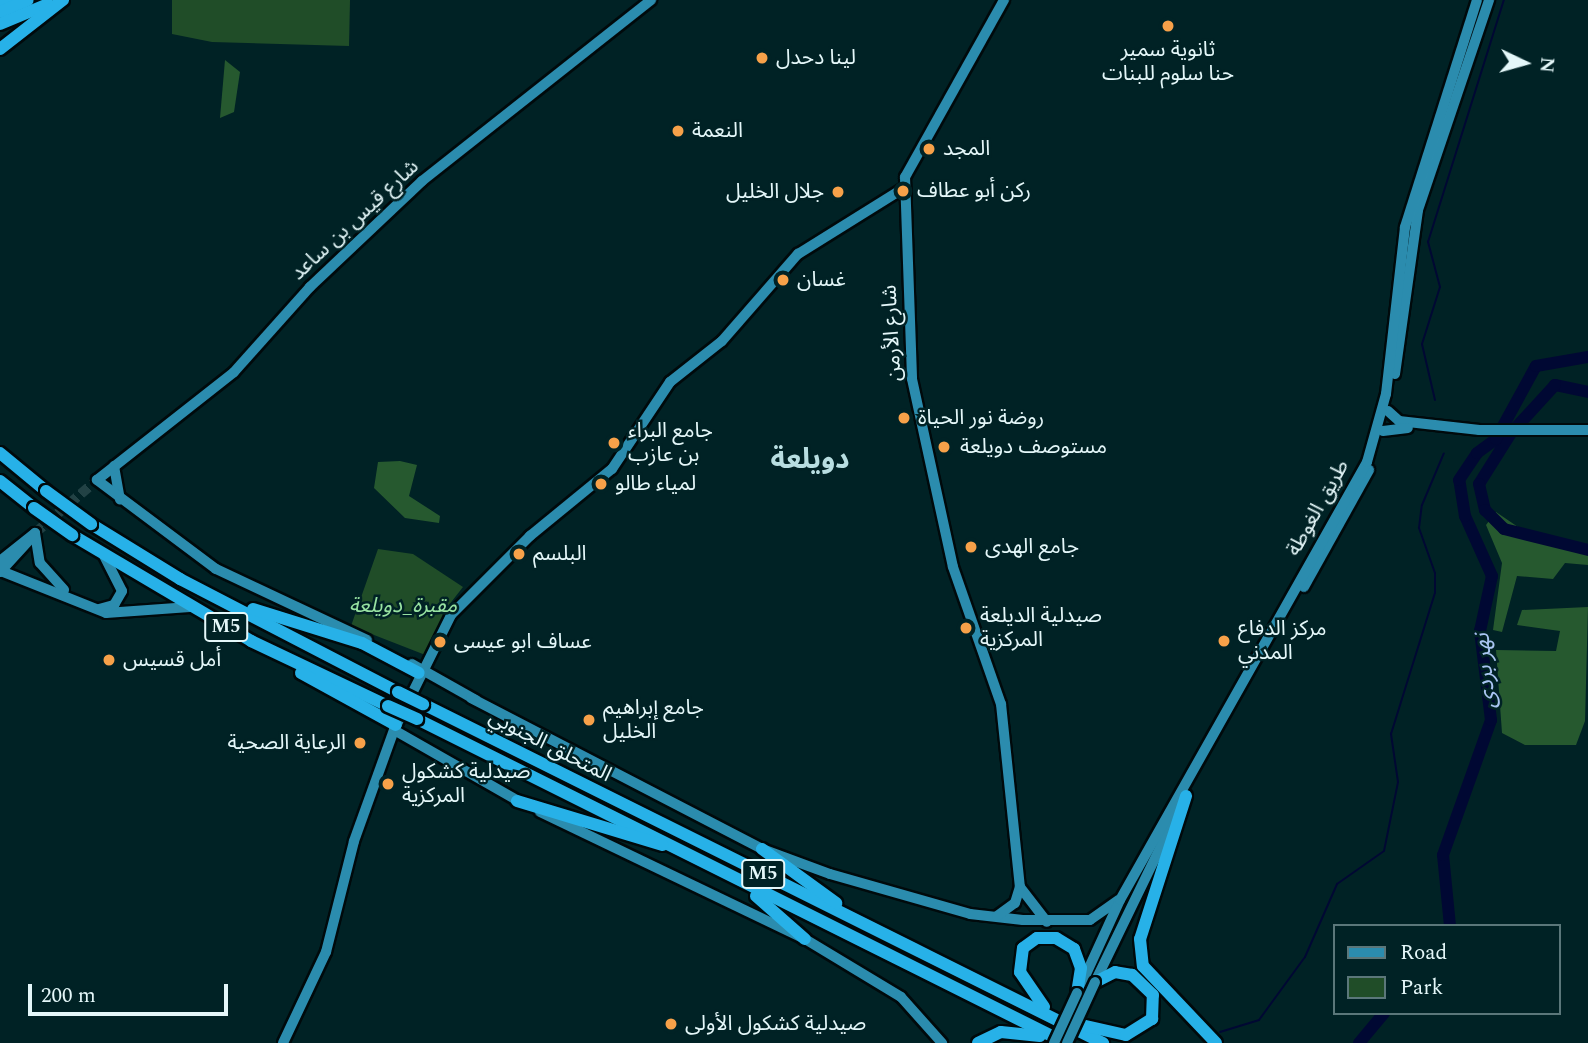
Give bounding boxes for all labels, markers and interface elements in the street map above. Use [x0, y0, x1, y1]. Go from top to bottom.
marker: ثانوية سمير حنا سلوم للبنات [1160, 18, 1176, 34]
north arrow [1490, 28, 1560, 98]
place label: ثانوية سمير حنا سلوم للبنات [1102, 37, 1234, 87]
place label: لينا دحدل [776, 45, 856, 71]
marker: لينا دحدل [754, 50, 770, 66]
text: N [1531, 56, 1562, 74]
place label: النعمة [692, 118, 743, 144]
marker: النعمة [670, 123, 686, 139]
place label: المجد [943, 136, 990, 162]
marker: المجد [921, 141, 937, 157]
street label: شارع قيس بن ساعد [286, 154, 424, 286]
place label: ركن أبو عطاف [917, 178, 1031, 204]
place label: جلال الخليل [726, 179, 824, 205]
marker: ركن أبو عطاف [895, 183, 911, 199]
marker: جلال الخليل [830, 184, 846, 200]
place label: غسان [797, 267, 846, 293]
marker: غسان [775, 272, 791, 288]
street label: شارع الأرمن [877, 284, 907, 382]
place label: روضة نور الحياة [918, 405, 1044, 431]
marker: روضة نور الحياة [896, 410, 912, 426]
place label: جامع البراء بن عازب [628, 418, 713, 468]
place label: مستوصف دويلعة [960, 434, 1107, 460]
marker: جامع البراء بن عازب [606, 435, 622, 451]
marker: مستوصف دويلعة [934, 437, 954, 457]
district label: دويلعة [770, 443, 850, 477]
street label: طريق الغوطة [1281, 455, 1355, 561]
place label: لمياء طالو [615, 471, 696, 497]
marker: لمياء طالو [593, 476, 609, 492]
place label: جامع الهدى [985, 534, 1079, 560]
marker: جامع الهدى [963, 539, 979, 555]
place label: البلسم [533, 541, 587, 567]
marker: البلسم [511, 546, 527, 562]
park label: مقبرة_دويلعة [349, 593, 457, 619]
place label: صيدلية الديلعة المركزية [980, 603, 1102, 653]
road number: M5 [203, 612, 249, 642]
place label: مركز الدفاع المدني [1238, 616, 1326, 666]
marker: صيدلية الديلعة المركزية [958, 620, 974, 636]
place label: عساف ابو عيسى [454, 629, 592, 655]
water label: نهر بردى [1469, 632, 1503, 710]
marker: مركز الدفاع المدني [1216, 633, 1232, 649]
marker: عساف ابو عيسى [432, 634, 448, 650]
place label: أمل قسيس [123, 647, 221, 673]
marker: أمل قسيس [101, 652, 117, 668]
place label: جامع إبراهيم الخليل [603, 695, 704, 745]
street label: المتحلق الجنوبي [484, 704, 616, 788]
marker: جامع إبراهيم الخليل [581, 712, 597, 728]
place label: الرعاية الصحية [228, 730, 346, 756]
marker: الرعاية الصحية [352, 735, 368, 751]
place label: صيدلية كشكول المركزية [402, 759, 530, 809]
marker: صيدلية كشكول المركزية [380, 776, 396, 792]
road number: M5 [740, 859, 786, 890]
legend [1332, 924, 1560, 1015]
text: Road [1400, 937, 1447, 969]
scale bar [32, 970, 231, 1014]
text: Park [1400, 972, 1443, 1004]
text: 200 m [41, 980, 96, 1012]
place label: صيدلية كشكول الأولى [685, 1011, 866, 1037]
marker: صيدلية كشكول الأولى [663, 1016, 679, 1032]

